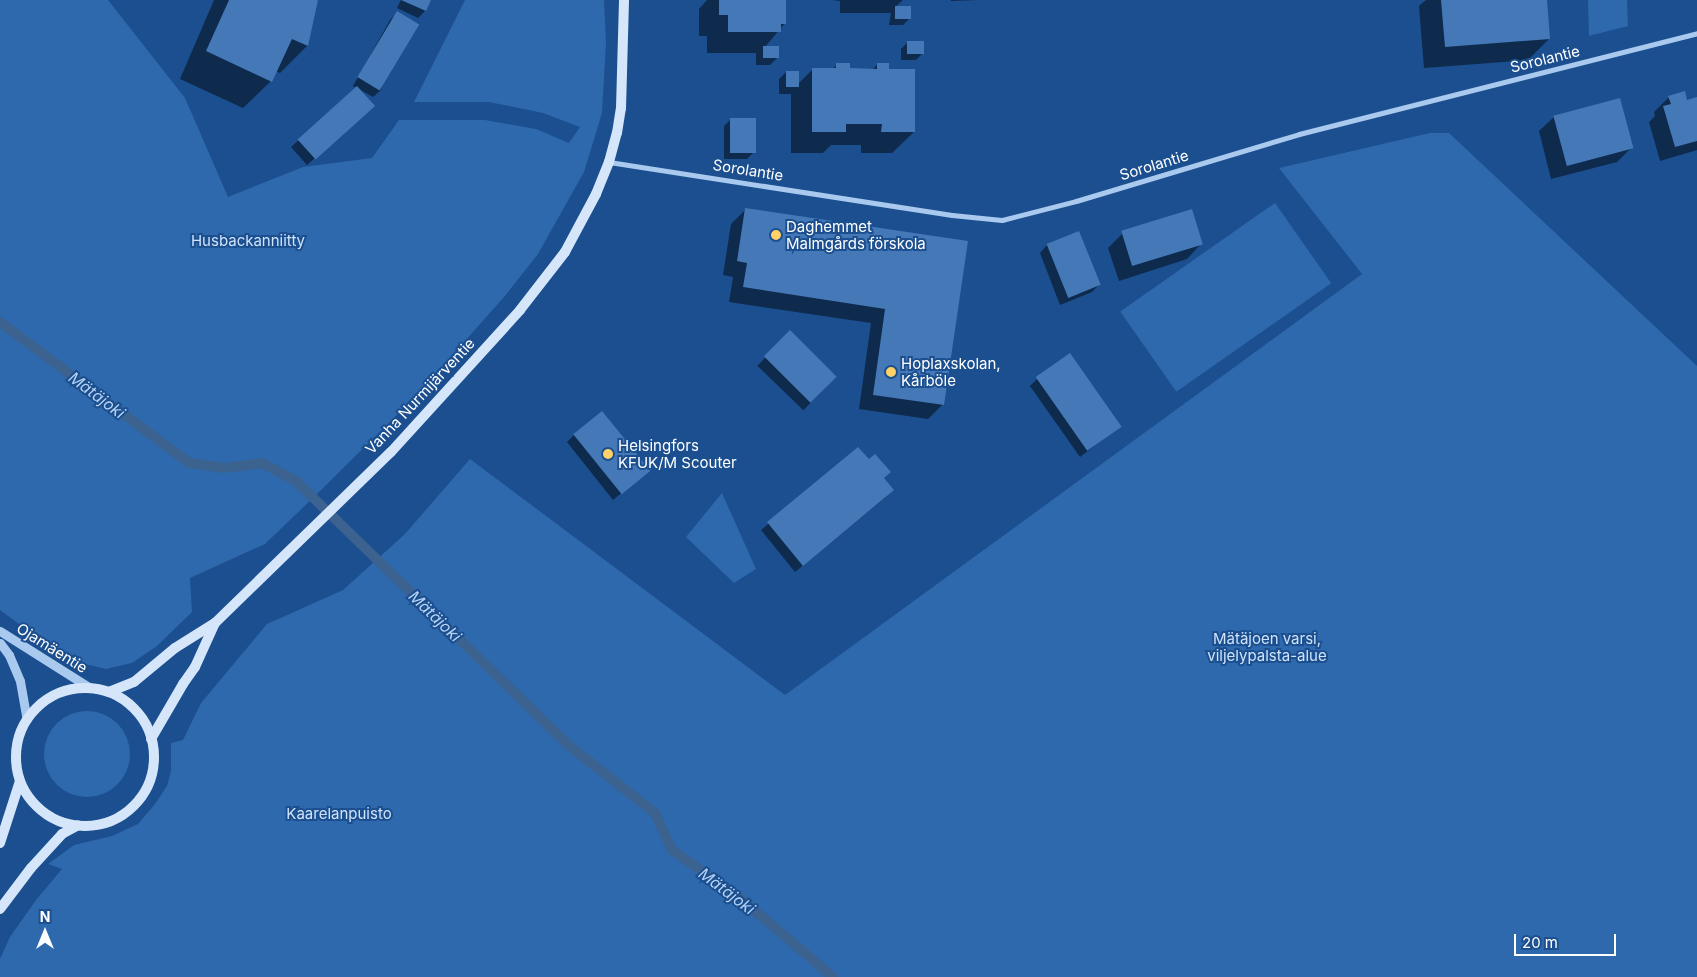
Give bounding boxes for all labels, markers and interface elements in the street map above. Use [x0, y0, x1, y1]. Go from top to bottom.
street label: Sorolantie [1508, 42, 1582, 76]
street label: Sorolantie [1117, 146, 1191, 184]
street label: Sorolantie [711, 156, 785, 184]
place label: Daghemmet Malmgårds förskola [786, 217, 926, 252]
marker: Daghemmet Malmgårds förskola [770, 229, 782, 241]
park label: Husbackanniitty [191, 232, 305, 250]
street label: Vanha Nurmijärventie [362, 334, 478, 458]
place label: Hoplaxskolan, Kårböle [901, 354, 1001, 389]
marker: Hoplaxskolan, Kårböle [885, 366, 897, 378]
water label: Mätäjoki [65, 368, 129, 422]
place label: Helsingfors KFUK/M Scouter [618, 436, 737, 471]
marker: Helsingfors KFUK/M Scouter [602, 448, 614, 460]
water label: Mätäjoki [405, 586, 465, 646]
street label: Ojamäentie [13, 619, 91, 677]
park label: Mätäjoen varsi, viljelypalsta-alue [1207, 629, 1327, 664]
park label: Kaarelanpuisto [286, 805, 392, 823]
water label: Mätäjoki [695, 864, 759, 918]
north arrow [20, 907, 70, 957]
text: N [40, 908, 50, 925]
scale bar [1517, 924, 1620, 956]
text: 20 m [1522, 933, 1558, 952]

